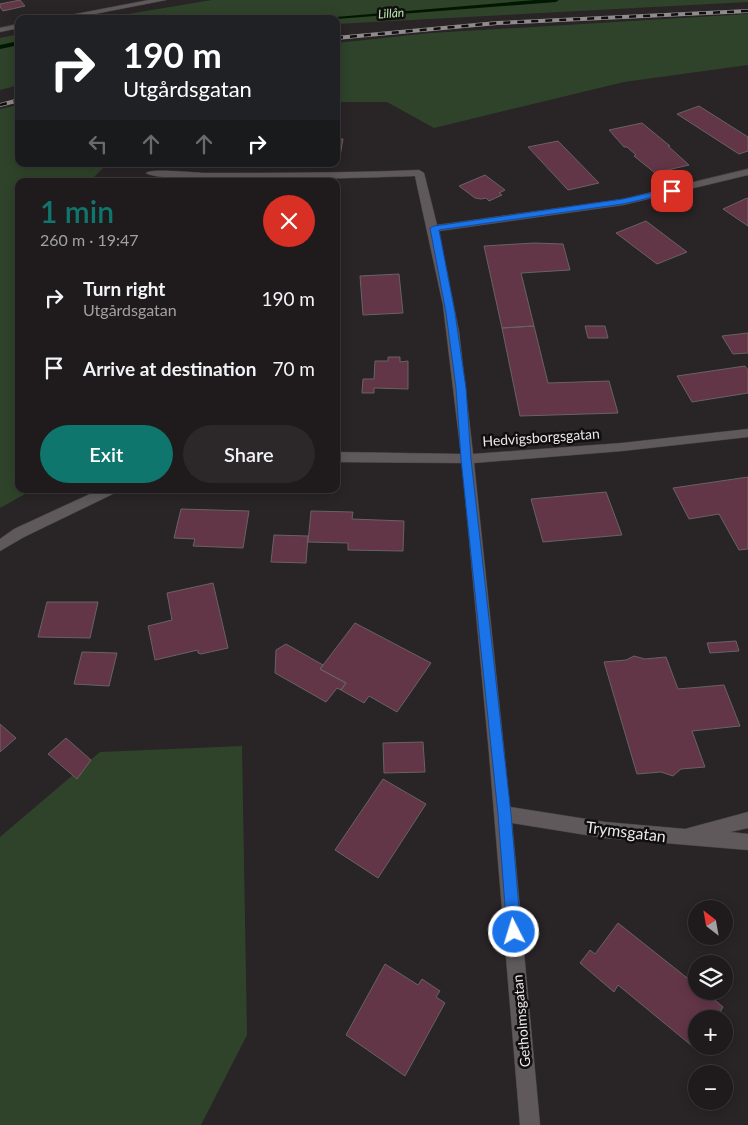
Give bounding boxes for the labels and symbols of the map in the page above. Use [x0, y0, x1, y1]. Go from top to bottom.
water label: Lillån [377, 5, 405, 21]
pin [651, 170, 693, 212]
street label: Hedvigsborgsgatan [482, 424, 600, 450]
street label: Trymsgatan [585, 817, 667, 845]
north arrow [688, 900, 732, 945]
position arrow [487, 905, 539, 957]
street label: Getholmsgatan [508, 974, 534, 1068]

